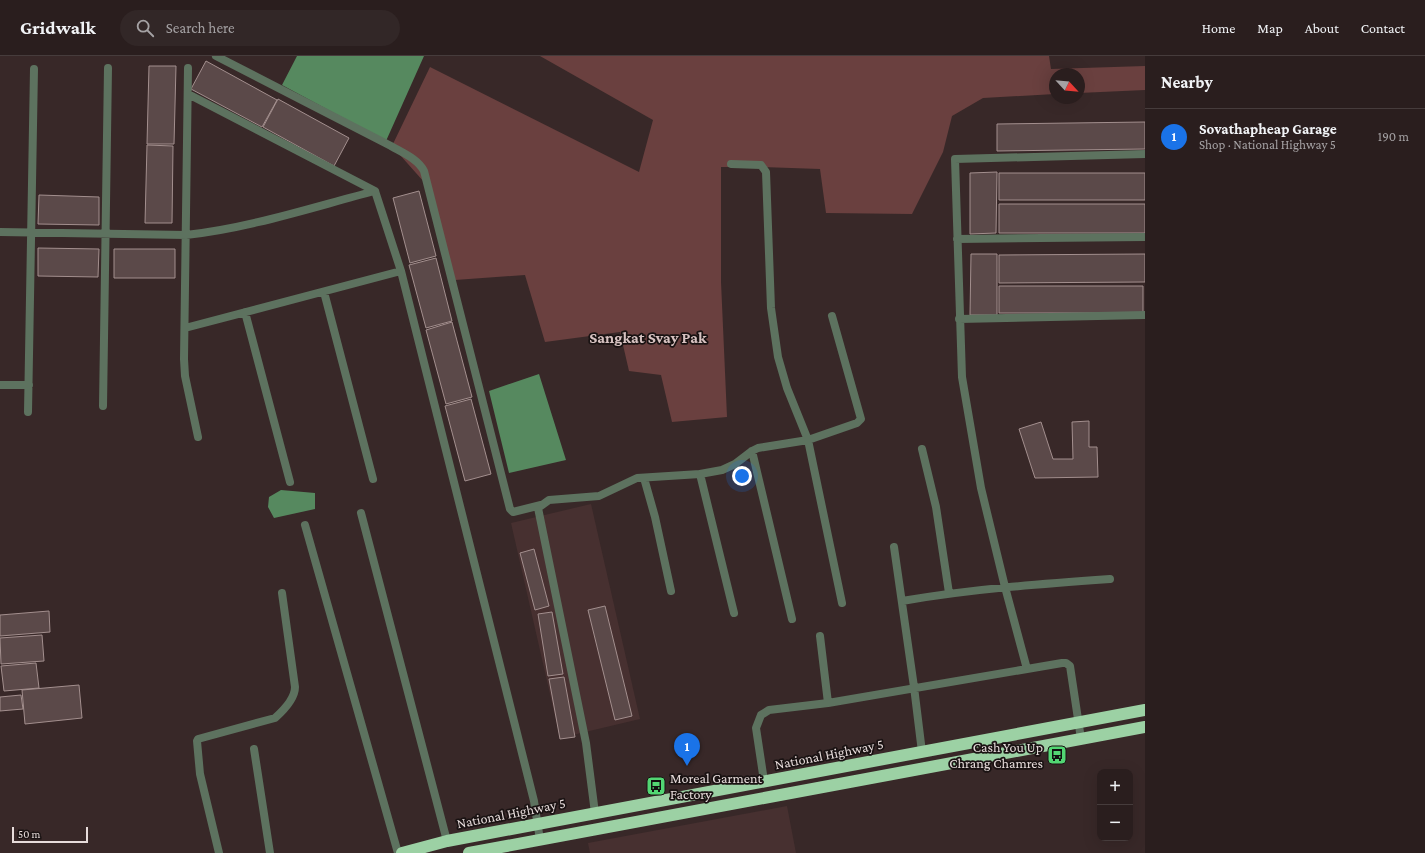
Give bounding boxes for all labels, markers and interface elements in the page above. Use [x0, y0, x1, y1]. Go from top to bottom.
search box [120, 10, 400, 46]
text: Gridwalk [20, 17, 96, 38]
icon: search [134, 17, 156, 39]
text: Search here [166, 20, 235, 36]
text: Home [1202, 20, 1235, 36]
text: Map [1257, 20, 1283, 36]
text: About [1305, 20, 1339, 36]
text: Contact [1361, 20, 1405, 36]
north arrow [1049, 68, 1085, 104]
text: Nearby [1161, 73, 1213, 92]
text: Sovathapheap Garage [1199, 121, 1337, 137]
text: 1 [1172, 129, 1176, 144]
text: 190 m [1378, 129, 1409, 144]
text: Shop · National Highway 5 [1199, 137, 1336, 152]
district label: Sangkat Svay Pak [589, 329, 707, 346]
your location [732, 466, 752, 486]
pin: 1 [674, 733, 700, 766]
street label: National Highway 5 [773, 736, 885, 772]
place label: Cash You Up Chrang Chamres [949, 739, 1043, 771]
bus stop icon: Cash You Up Chrang Chamres [1046, 744, 1068, 766]
map controls [1097, 769, 1133, 841]
button: + [1097, 769, 1133, 805]
place label: Moreal Garment Factory [670, 770, 762, 802]
bus stop icon: Moreal Garment Factory [645, 775, 667, 797]
street label: National Highway 5 [455, 795, 567, 831]
button: − [1097, 805, 1133, 841]
scale bar [12, 825, 88, 844]
text: 50 m [18, 828, 40, 840]

